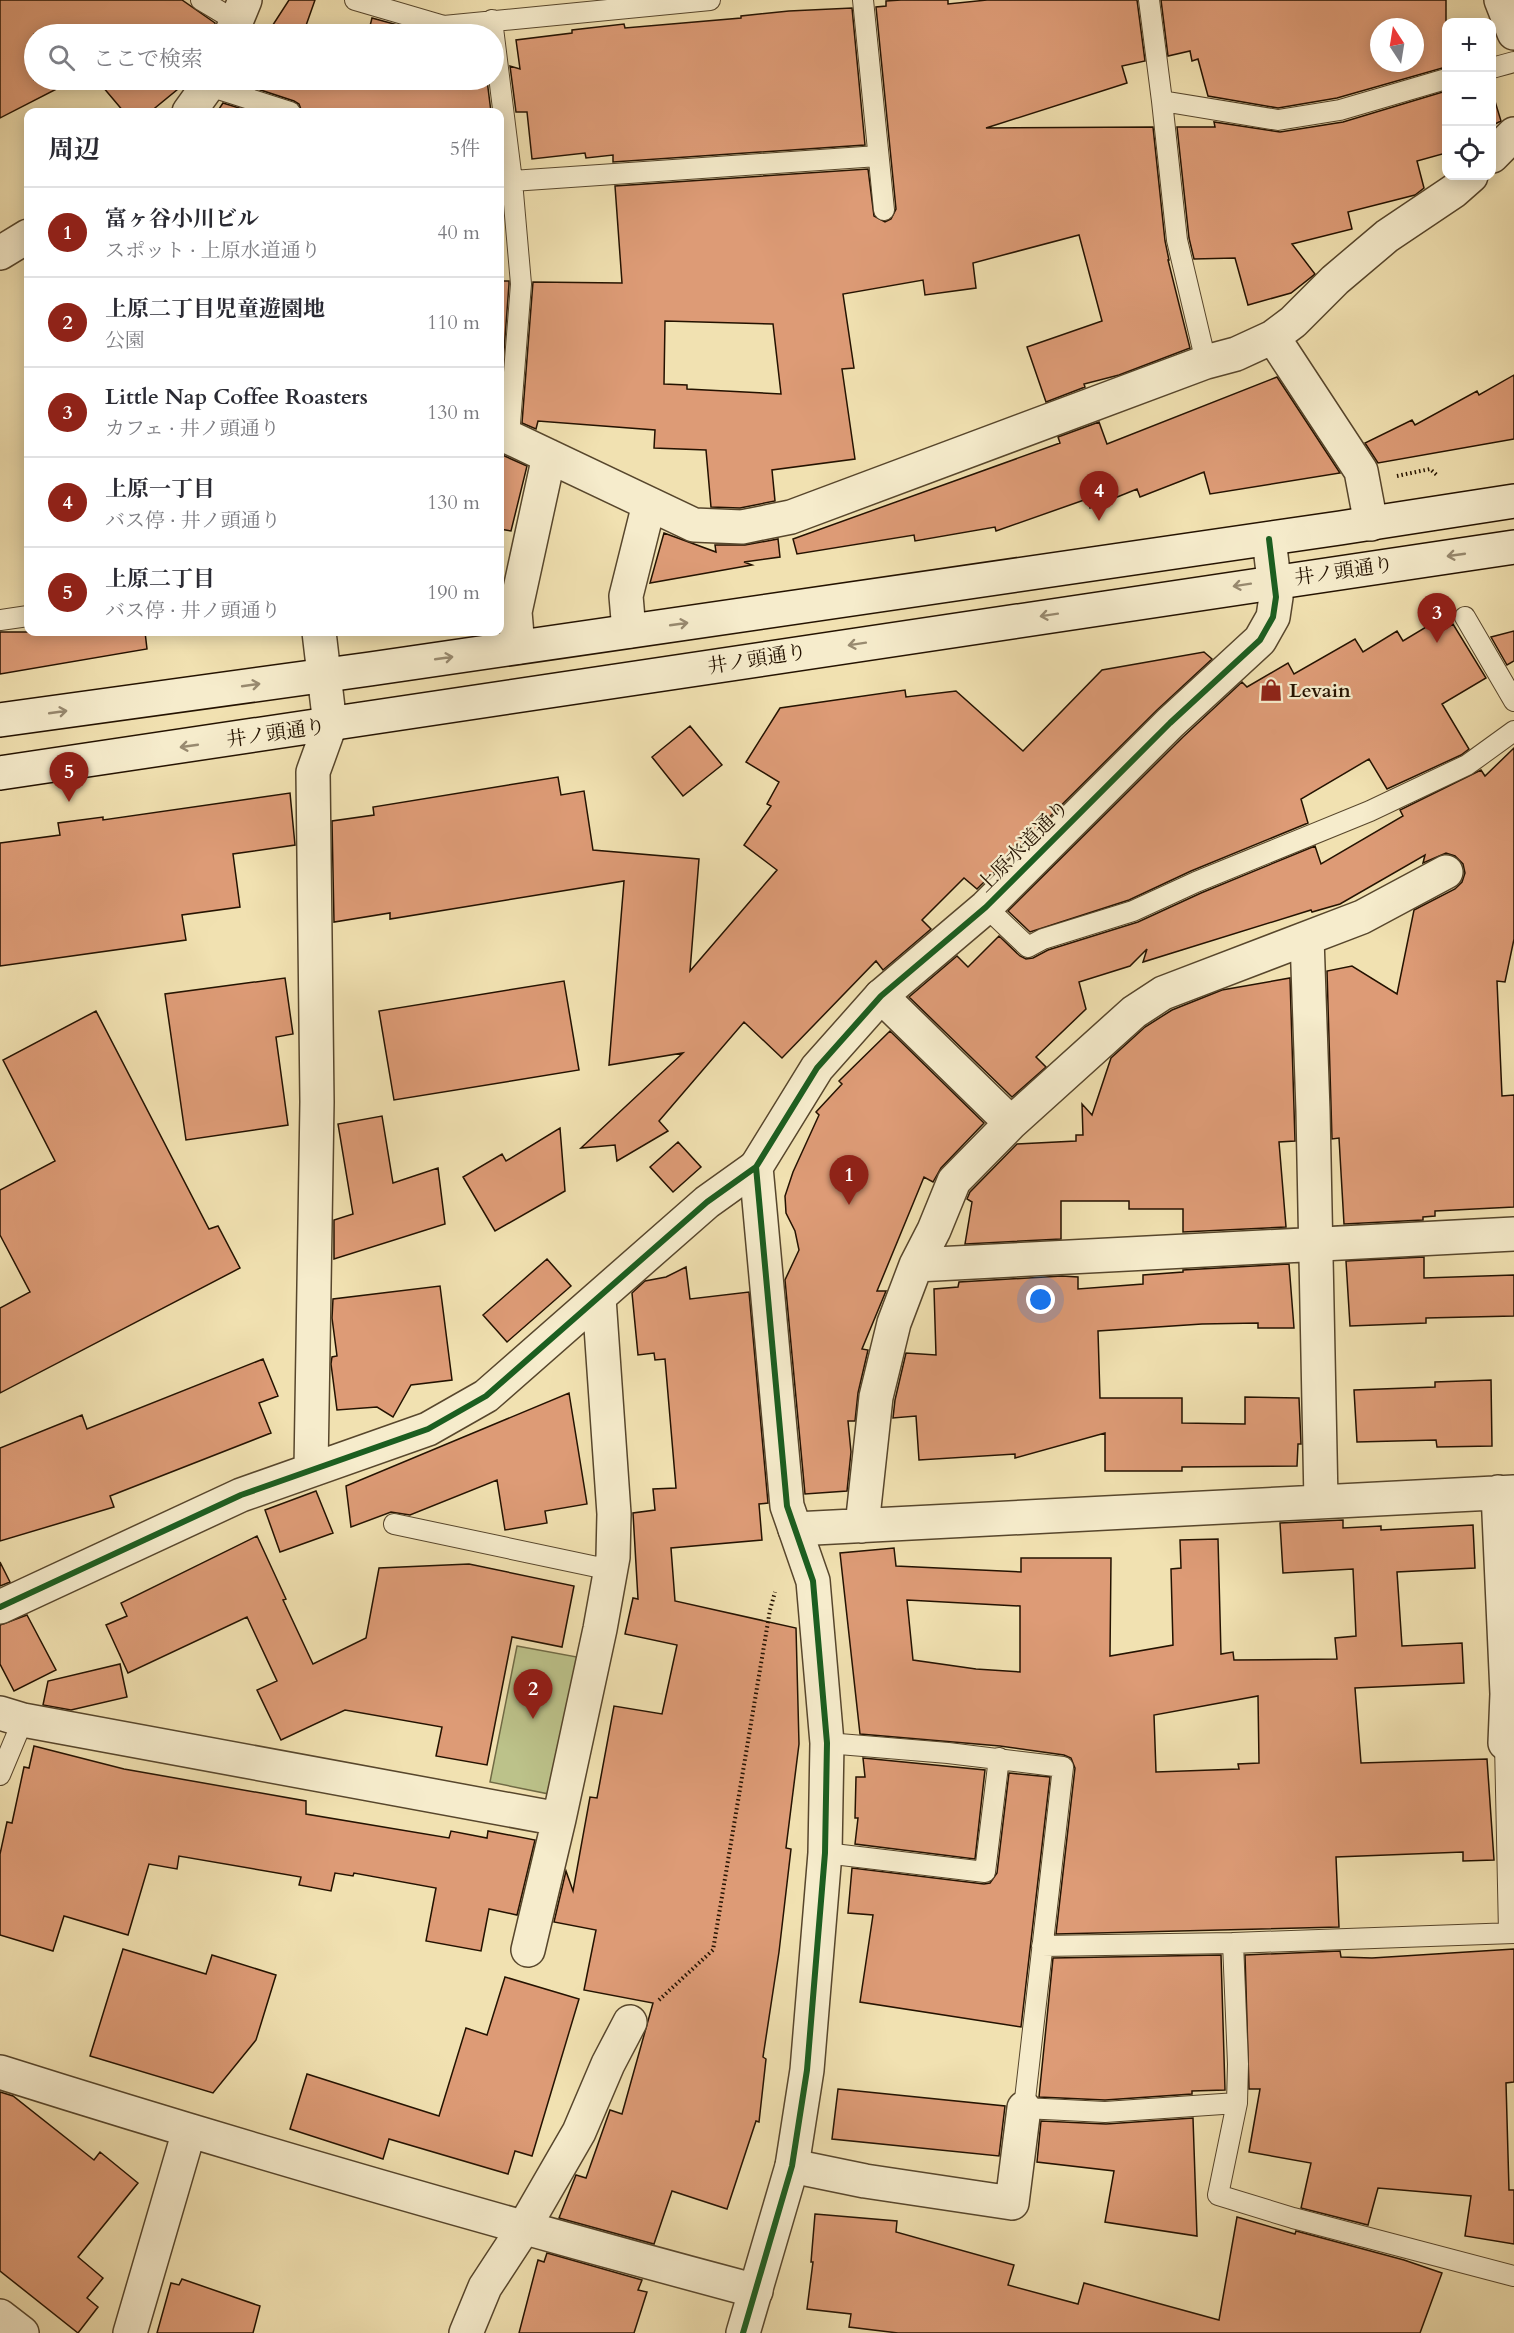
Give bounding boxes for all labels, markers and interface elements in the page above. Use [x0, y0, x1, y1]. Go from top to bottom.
north arrow [1370, 18, 1424, 72]
map controls [1442, 18, 1496, 180]
button: + [1442, 18, 1496, 72]
search box [24, 24, 504, 90]
icon: search [45, 41, 78, 74]
text: ここで検索 [93, 44, 203, 74]
button: − [1442, 72, 1496, 126]
button: locate [1442, 126, 1496, 180]
text: 周辺 [48, 132, 100, 167]
text: 5件 [450, 135, 480, 162]
text: 富ヶ谷小川ビル [105, 204, 259, 234]
text: 1 [62, 219, 73, 246]
text: 40 m [437, 219, 480, 246]
text: スポット · 上原水道通り [105, 237, 321, 264]
text: 上原二丁目児童遊園地 [105, 294, 325, 324]
text: 2 [62, 309, 73, 336]
text: 110 m [427, 309, 480, 336]
text: 公園 [105, 327, 145, 354]
text: Little Nap Coffee Roasters [105, 382, 368, 412]
text: 3 [62, 399, 73, 426]
text: 130 m [427, 399, 480, 426]
text: カフェ · 井ノ頭通り [105, 415, 280, 442]
pin: 4 [1080, 472, 1118, 521]
text: 上原一丁目 [105, 474, 215, 504]
text: 4 [62, 489, 73, 516]
text: 130 m [427, 489, 480, 516]
text: バス停 · 井ノ頭通り [105, 507, 281, 534]
one-way arrow [1447, 550, 1466, 561]
street label: 井ノ頭通り [1293, 551, 1395, 591]
text: 上原二丁目 [105, 564, 215, 594]
text: 5 [62, 579, 73, 606]
text: 190 m [427, 579, 480, 606]
one-way arrow [1233, 580, 1253, 591]
pin: 3 [1418, 594, 1456, 643]
text: バス停 · 井ノ頭通り [105, 597, 281, 624]
one-way arrow [1040, 609, 1060, 620]
one-way arrow [668, 618, 688, 629]
street label: 井ノ頭通り [706, 638, 808, 680]
one-way arrow [847, 639, 867, 650]
one-way arrow [434, 653, 454, 664]
shop icon: Levain [1258, 677, 1284, 703]
place label: Levain [1289, 677, 1351, 704]
one-way arrow [241, 680, 261, 691]
one-way arrow [48, 706, 67, 717]
street label: 井ノ頭通り [225, 713, 327, 753]
one-way arrow [179, 740, 199, 751]
pin: 5 [50, 752, 88, 802]
street label: 上原水道通り [971, 794, 1075, 898]
pin: 1 [830, 1156, 868, 1205]
your location [1026, 1285, 1055, 1314]
pin: 2 [514, 1670, 552, 1719]

